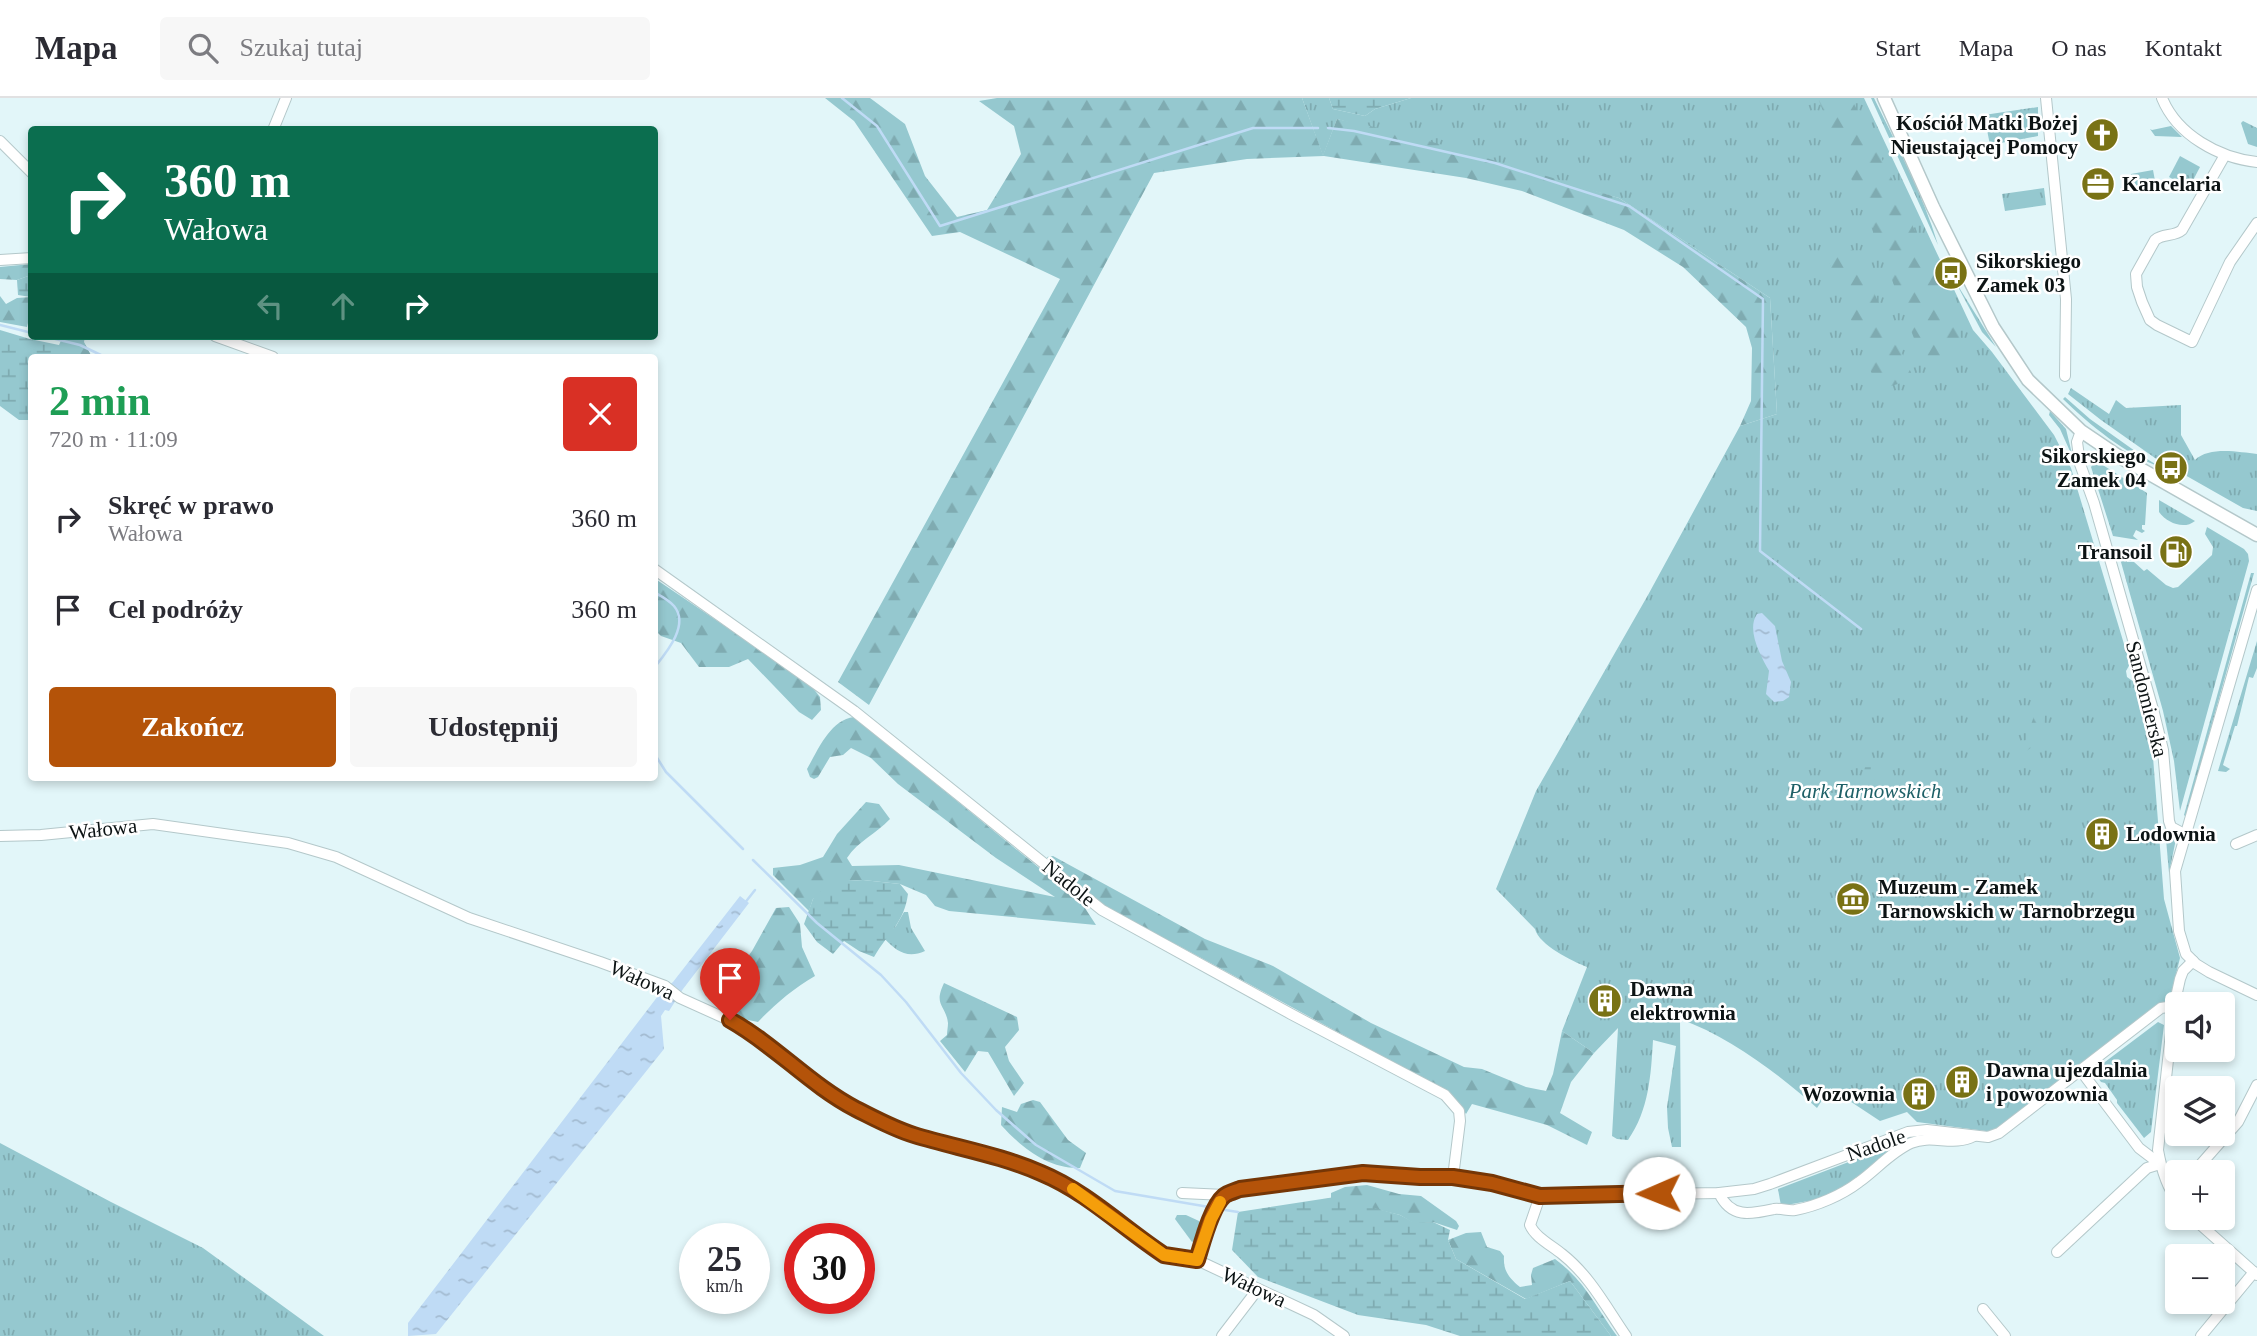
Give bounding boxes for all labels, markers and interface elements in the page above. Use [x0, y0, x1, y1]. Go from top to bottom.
search box [160, 17, 650, 80]
icon: search [184, 29, 222, 67]
text: Mapa [35, 30, 118, 66]
text: Szukaj tutaj [240, 33, 363, 62]
text: Start [1875, 35, 1921, 61]
text: Mapa [1959, 35, 2013, 61]
text: O nas [2051, 35, 2107, 61]
text: Kontakt [2145, 35, 2222, 61]
place label: Kościół Matki Bożej Nieustającej Pomocy [1891, 111, 2078, 159]
church icon: Kościół Matki Bożej Nieustającej Pomocy [2083, 116, 2121, 154]
text: 360 m [164, 153, 291, 208]
icon: right [49, 154, 140, 245]
office icon: Kancelaria [2079, 165, 2117, 203]
place label: Kancelaria [2122, 172, 2222, 196]
text: Wałowa [164, 211, 268, 247]
place label: Sikorskiego Zamek 03 [1976, 249, 2081, 297]
bus stop icon: Sikorskiego Zamek 03 [1932, 254, 1970, 292]
icon: left [251, 287, 289, 325]
icon: ahead [324, 287, 362, 325]
icon: right [397, 287, 435, 325]
button: close [563, 377, 637, 451]
text: 2 min [49, 378, 151, 424]
text: 720 m · 11:09 [49, 427, 178, 452]
place label: Sikorskiego Zamek 04 [2041, 444, 2147, 492]
bus stop icon: Sikorskiego Zamek 04 [2152, 449, 2190, 487]
text: Skręć w prawo [108, 491, 274, 520]
icon: right [49, 500, 87, 538]
text: 360 m [571, 504, 637, 533]
text: Wałowa [108, 521, 183, 546]
fuel station icon: Transoil [2157, 533, 2195, 571]
place label: Transoil [2078, 540, 2152, 564]
icon: arrive [49, 591, 87, 629]
text: Cel podróży [108, 595, 243, 624]
text: 360 m [571, 595, 637, 624]
street label: Sandomierska [2121, 638, 2173, 760]
button: Zakończ [49, 687, 336, 767]
button: Udostępnij [350, 687, 637, 767]
park label: Park Tarnowskich [1788, 779, 1941, 803]
street label: Wałowa [68, 813, 139, 845]
building icon: Lodownia [2083, 815, 2121, 853]
place label: Lodownia [2126, 822, 2216, 846]
street label: Nadole [1038, 855, 1100, 911]
place label: Muzeum - Zamek Tarnowskich w Tarnobrzegu [1878, 875, 2135, 923]
museum icon: Muzeum - Zamek Tarnowskich w Tarnobrzegu [1834, 880, 1872, 918]
pin [700, 948, 760, 1020]
street label: Wałowa [606, 955, 679, 1005]
icon: arrive [711, 959, 749, 997]
place label: Dawna elektrownia [1630, 977, 1736, 1025]
building icon: Dawna elektrownia [1586, 982, 1624, 1020]
map controls [2165, 992, 2235, 1314]
button: sound [2165, 992, 2235, 1062]
place label: Dawna ujezdalnia i powozownia [1986, 1058, 2148, 1106]
building icon: Dawna ujezdalnia i powozownia [1943, 1063, 1981, 1101]
building icon: Wozownia [1900, 1075, 1938, 1113]
button: layers [2165, 1076, 2235, 1146]
place label: Wozownia [1802, 1082, 1895, 1106]
street label: Nadole [1843, 1124, 1909, 1166]
position arrow [1622, 1156, 1696, 1230]
button: + [2165, 1160, 2235, 1230]
speed limit sign: 30 [784, 1223, 875, 1314]
text: 25 [707, 1240, 742, 1279]
button: − [2165, 1244, 2235, 1314]
street label: Wałowa [1218, 1262, 1291, 1313]
text: km/h [706, 1276, 743, 1296]

